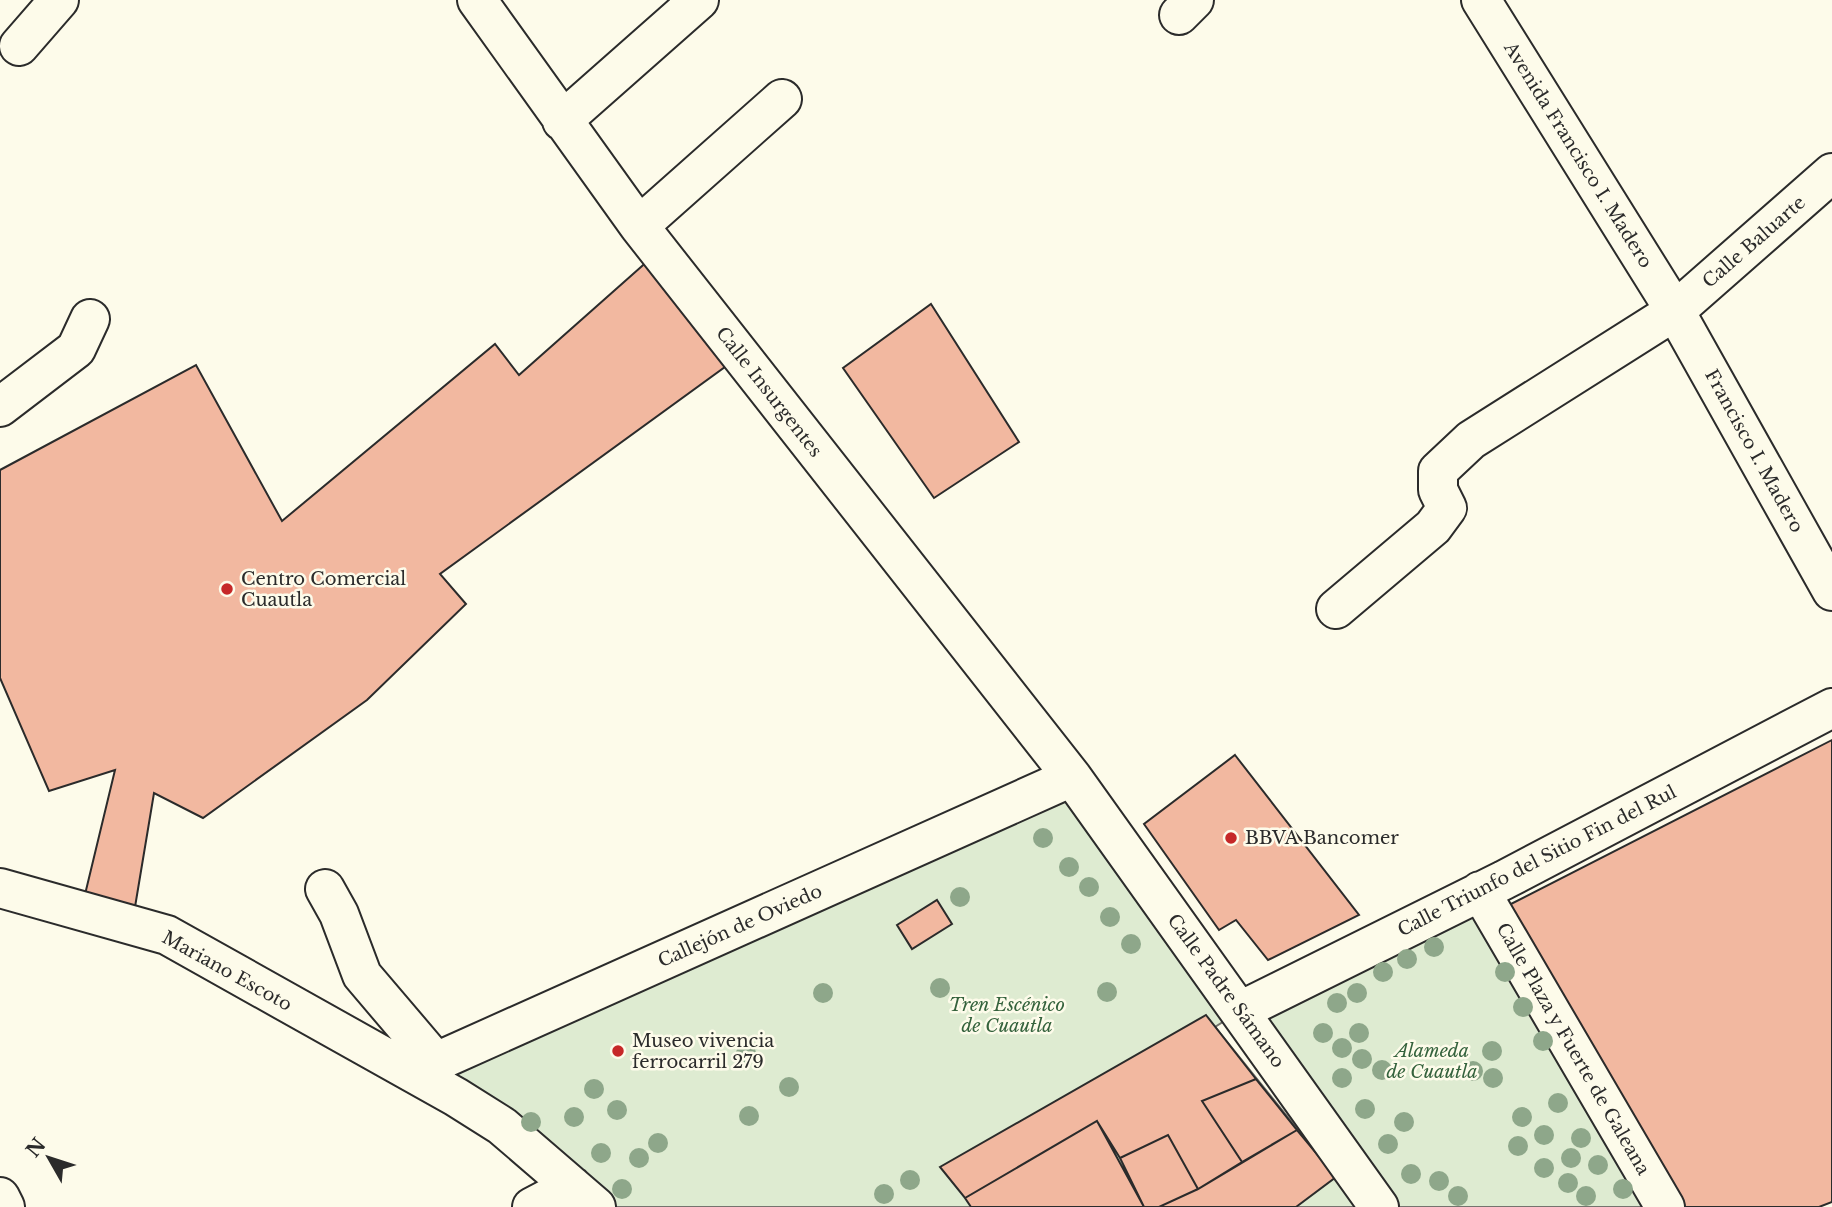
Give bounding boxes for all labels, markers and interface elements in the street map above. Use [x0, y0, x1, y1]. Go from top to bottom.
street label: Avenida Francisco I. Madero [1499, 37, 1657, 272]
street label: Calle Baluarte [1698, 191, 1810, 293]
street label: Calle Insurgentes [711, 323, 827, 461]
street label: Francisco I. Madero [1700, 366, 1808, 536]
place label: Centro Comercial Cuautla [241, 568, 406, 611]
marker: Centro Comercial Cuautla [219, 581, 235, 597]
street label: Calle Triunfo del Sitio Fin del Rul [1394, 781, 1680, 941]
place label: BBVA Bancomer [1245, 827, 1399, 849]
marker: BBVA Bancomer [1223, 830, 1239, 846]
street label: Callejón de Oviedo [655, 880, 825, 972]
street label: Calle Padre Sámano [1163, 910, 1289, 1072]
street label: Calle Plaza y Fuerte de Galeana [1492, 919, 1654, 1179]
street label: Mariano Escoto [158, 926, 296, 1016]
park label: Tren Escénico de Cuautla [949, 994, 1065, 1037]
place label: Museo vivencia ferrocarril 279 [632, 1030, 774, 1073]
park label: Alameda de Cuautla [1386, 1040, 1478, 1083]
marker: Museo vivencia ferrocarril 279 [610, 1043, 626, 1059]
north arrow [14, 1123, 84, 1193]
text: N [22, 1133, 51, 1162]

